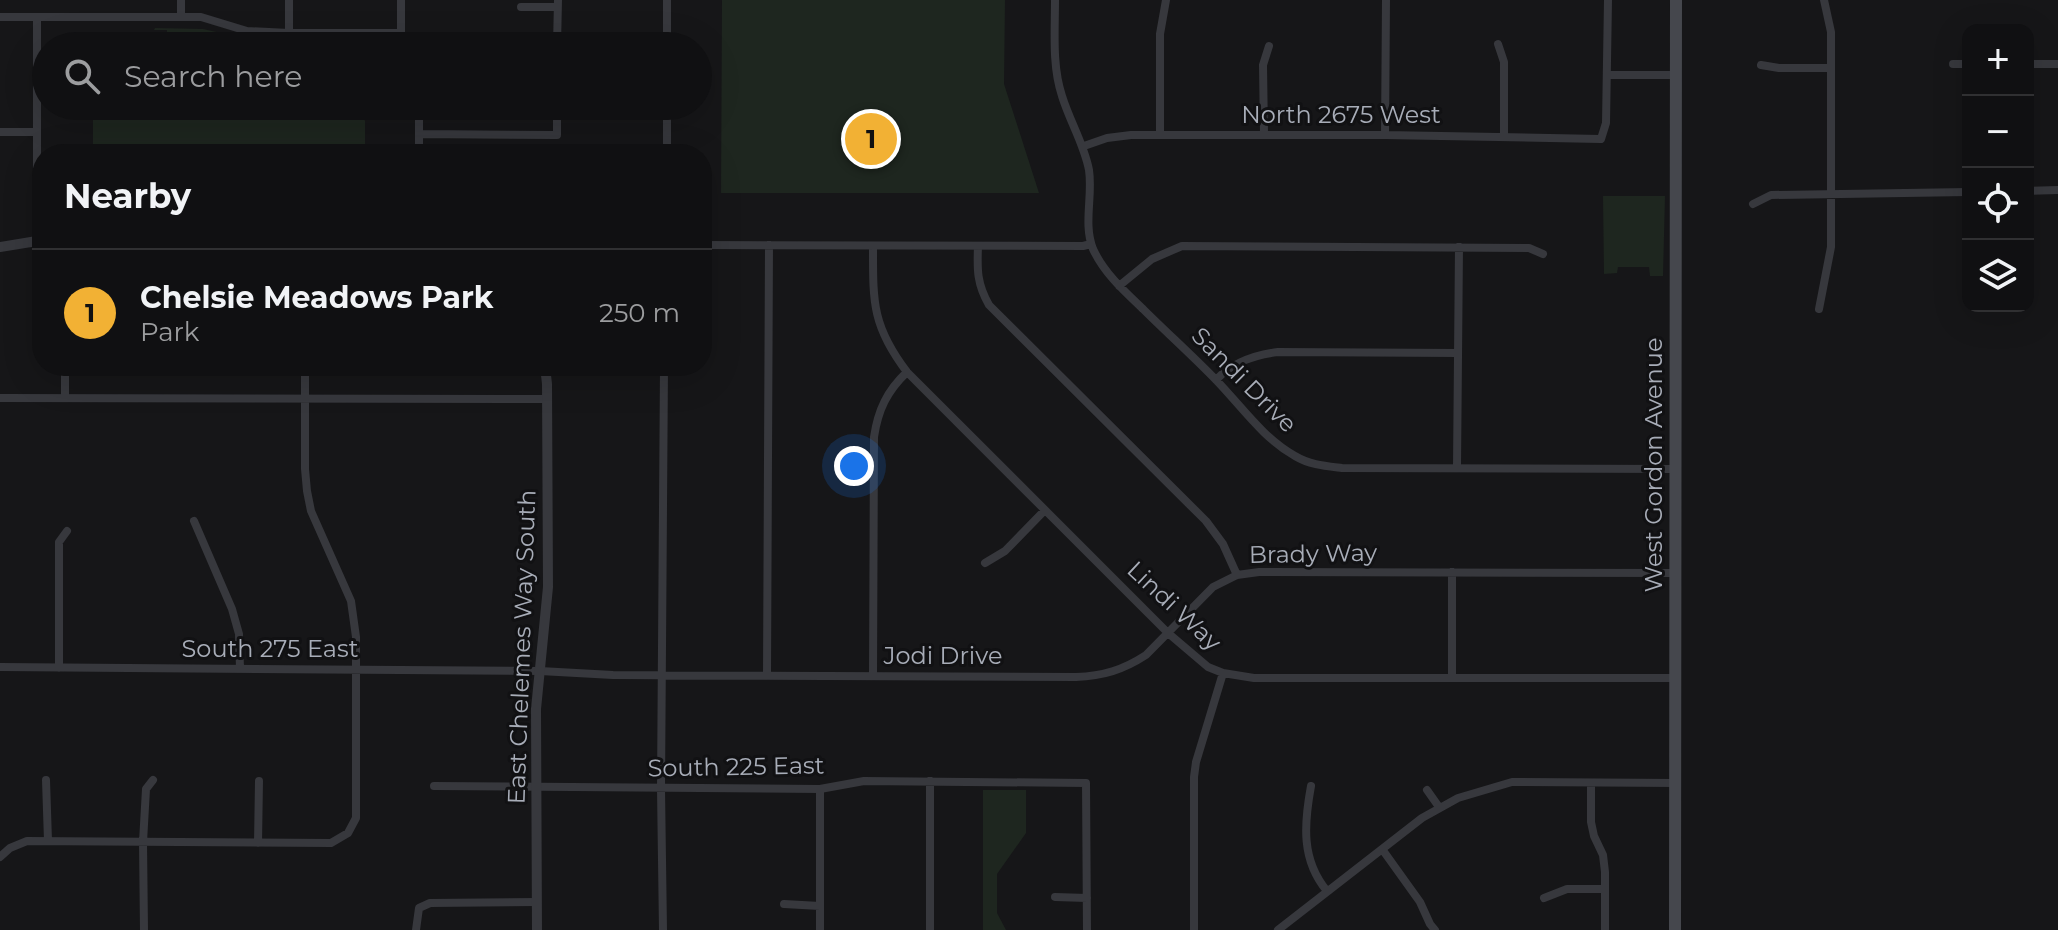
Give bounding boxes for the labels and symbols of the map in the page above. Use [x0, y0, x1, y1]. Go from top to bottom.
street label: North 2675 West [1241, 100, 1441, 129]
pin: 1 [845, 109, 897, 169]
street label: Sandi Drive [1186, 321, 1303, 438]
street label: West Gordon Avenue [1639, 338, 1668, 592]
your location [834, 446, 874, 486]
street label: East Chelemes Way South [502, 489, 541, 805]
street label: Brady Way [1249, 538, 1377, 569]
street label: Lindi Way [1121, 555, 1227, 656]
street label: South 275 East [182, 634, 359, 663]
street label: Jodi Drive [883, 641, 1002, 670]
street label: South 225 East [647, 750, 825, 783]

